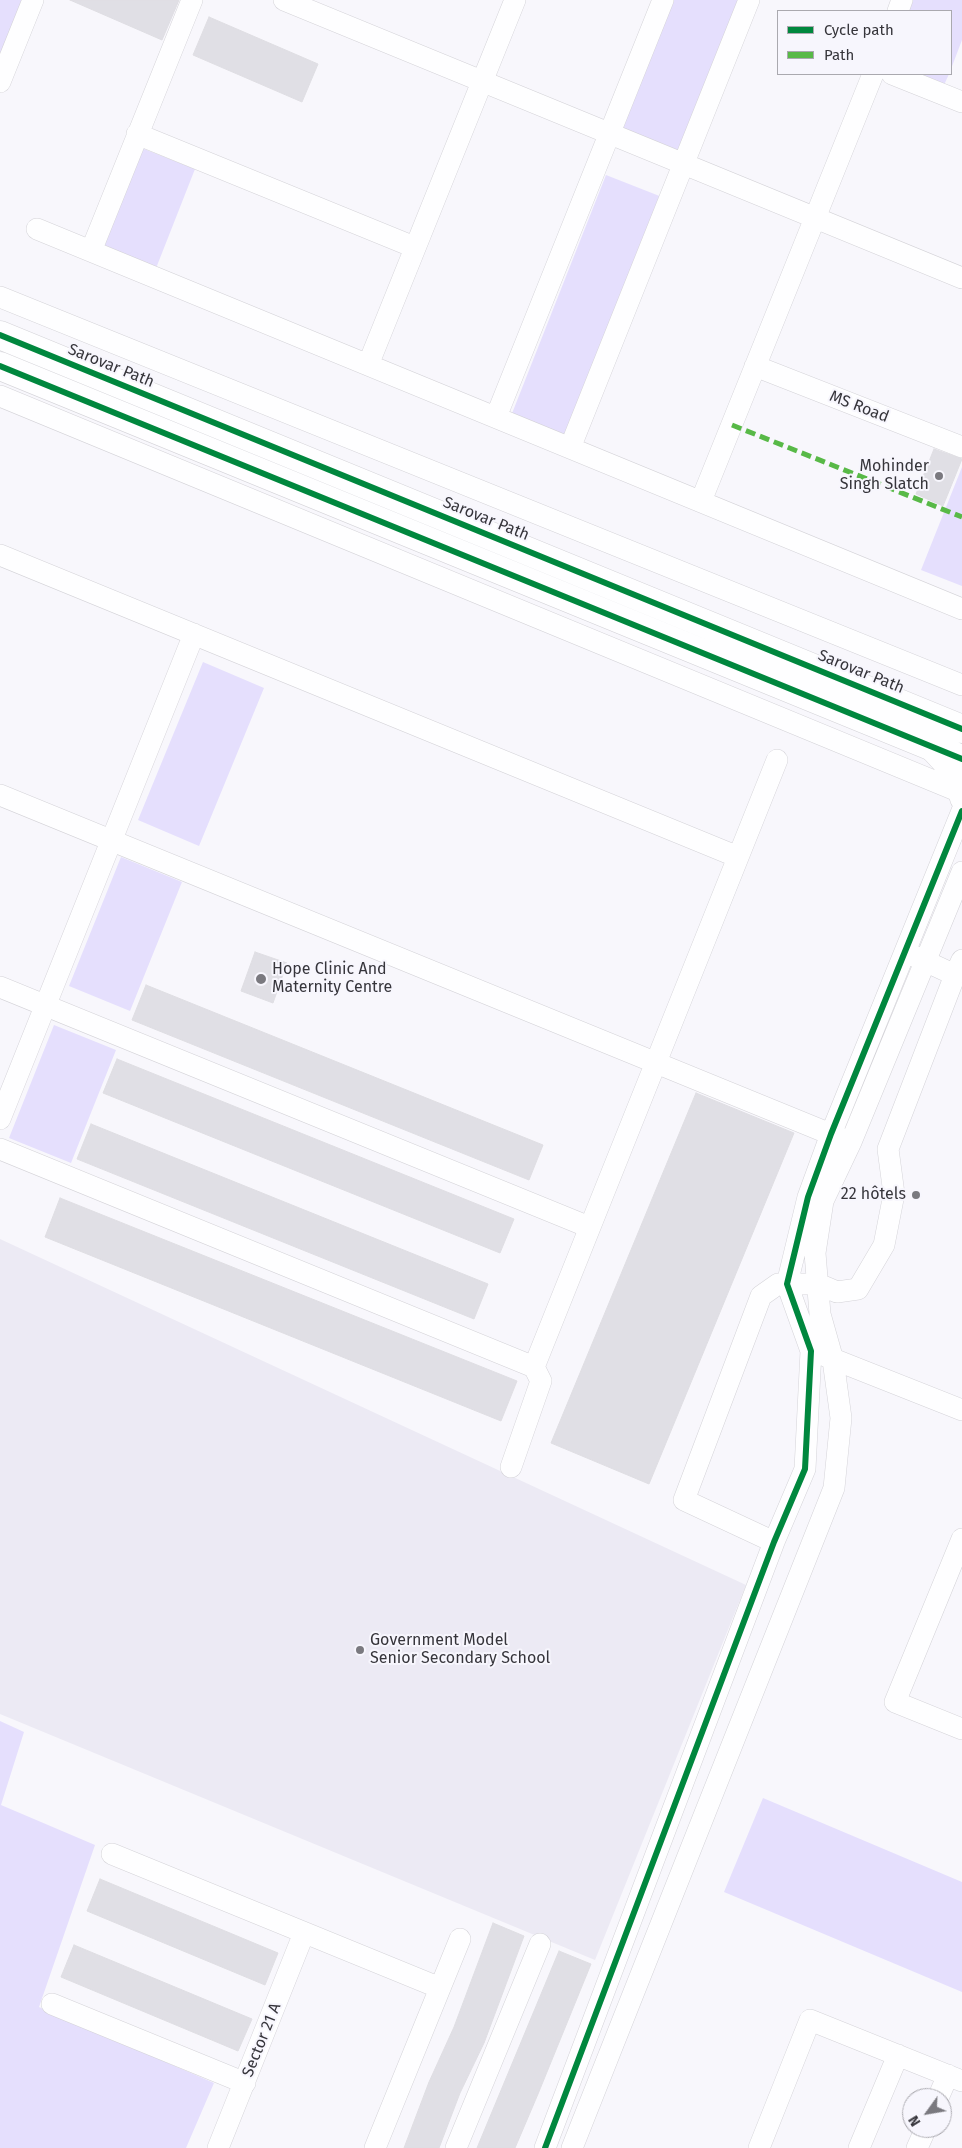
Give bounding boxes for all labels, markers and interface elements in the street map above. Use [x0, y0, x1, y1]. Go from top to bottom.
legend [777, 10, 952, 75]
text: Cycle path [824, 21, 894, 39]
text: Path [824, 46, 854, 64]
street label: Sarovar Path [65, 340, 157, 392]
street label: MS Road [827, 387, 891, 427]
place label: Mohinder Singh Slatch [840, 457, 929, 495]
marker: Mohinder Singh Slatch [933, 470, 945, 482]
street label: Sarovar Path [440, 493, 532, 545]
street label: Sarovar Path [815, 646, 907, 698]
place label: Hope Clinic And Maternity Centre [272, 960, 392, 998]
marker: Hope Clinic And Maternity Centre [254, 972, 268, 986]
place label: 22 hôtels [841, 1185, 906, 1205]
marker: 22 hôtels [910, 1189, 922, 1201]
place label: Government Model Senior Secondary School [370, 1631, 550, 1669]
marker: Government Model Senior Secondary School [354, 1644, 366, 1656]
street label: Sector 21 A [238, 2000, 286, 2080]
north arrow [902, 2088, 952, 2138]
text: N [905, 2112, 924, 2129]

